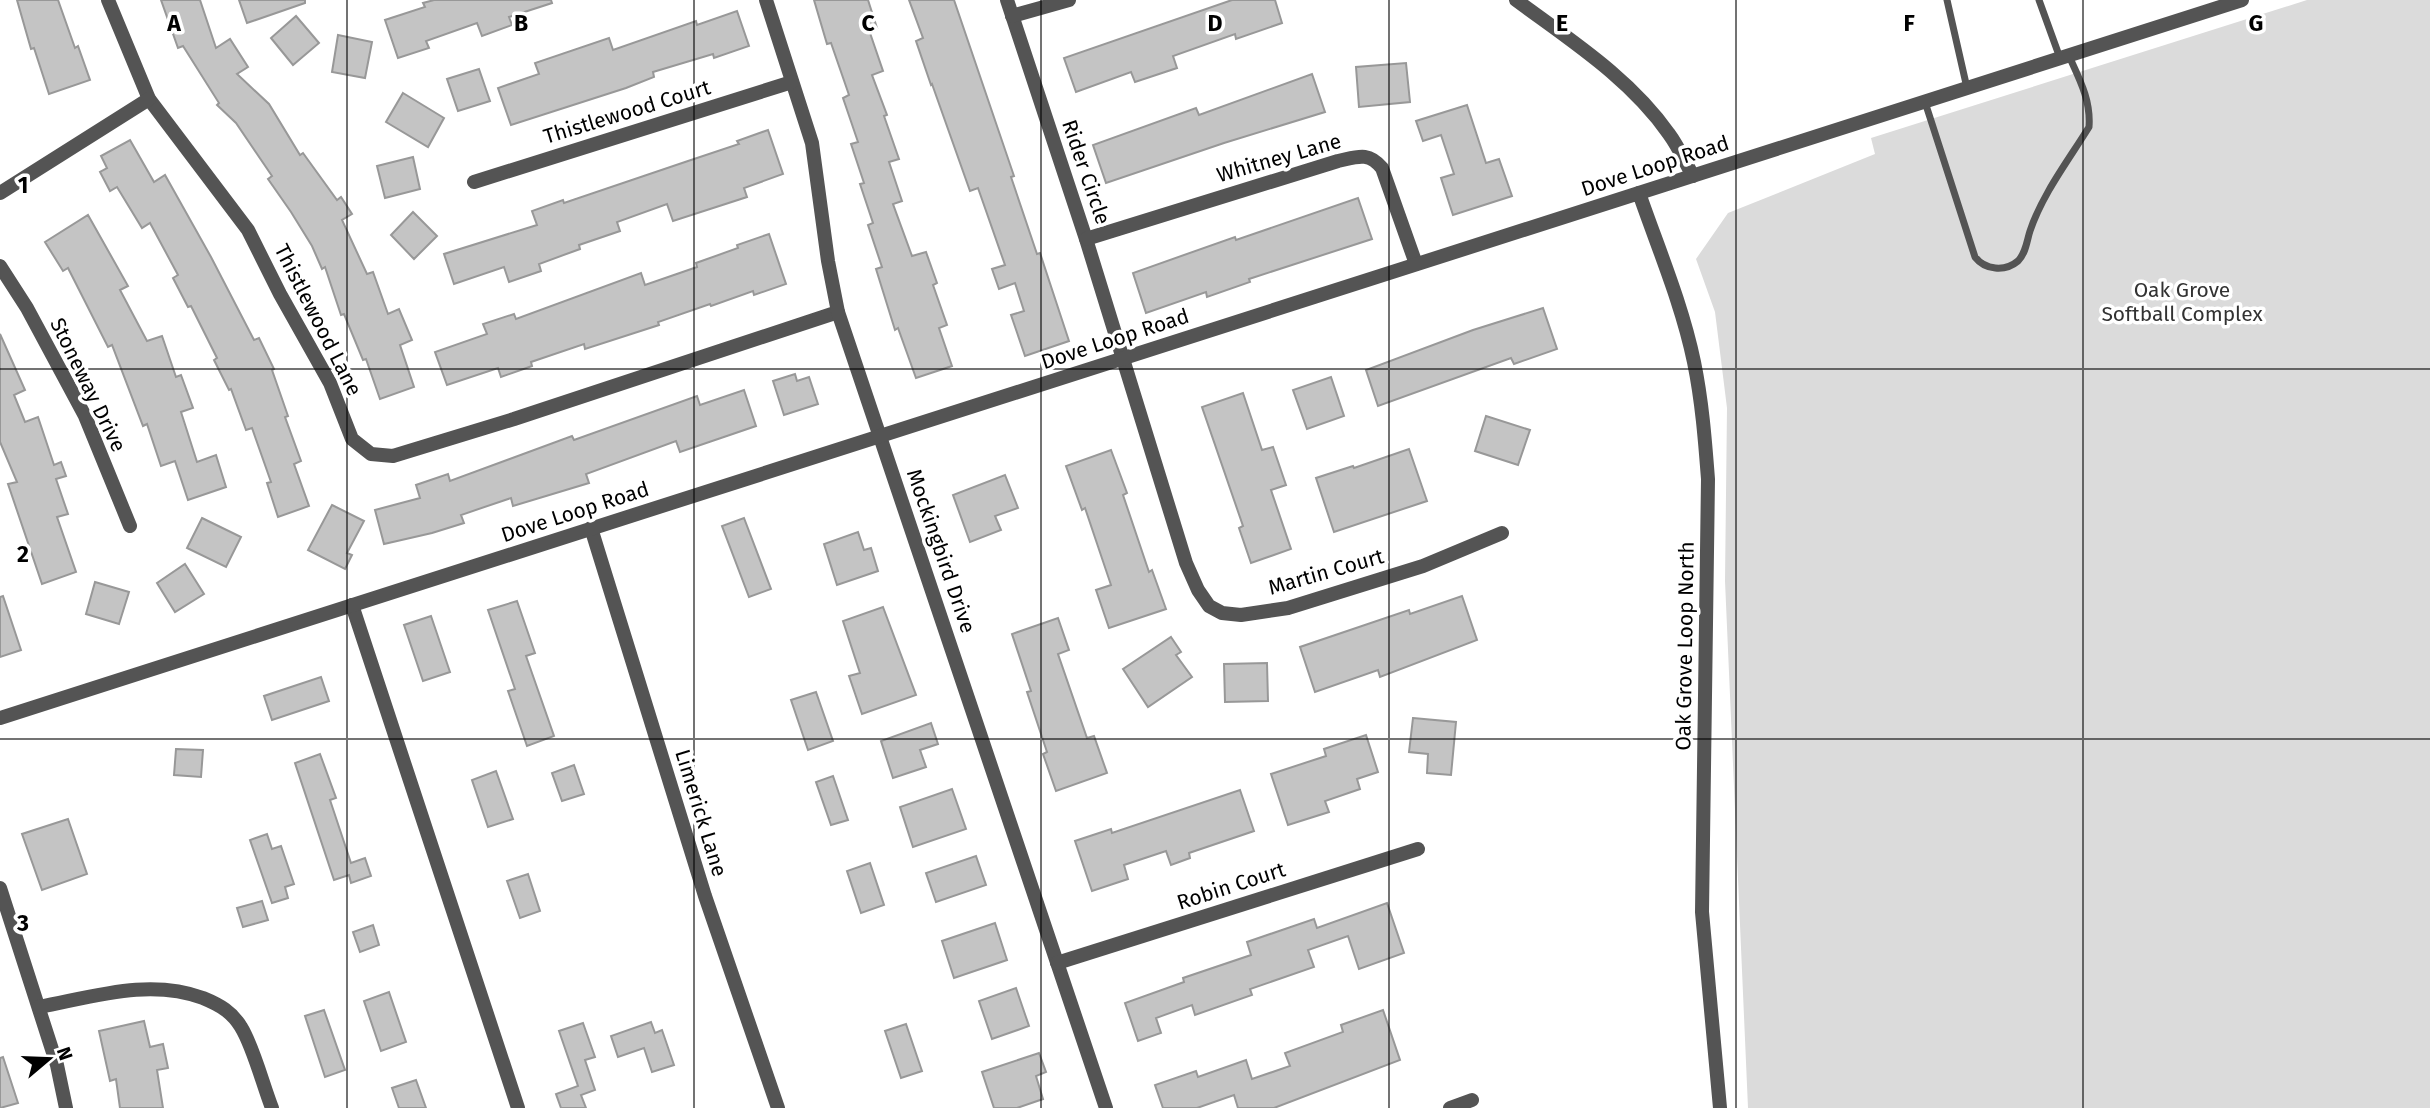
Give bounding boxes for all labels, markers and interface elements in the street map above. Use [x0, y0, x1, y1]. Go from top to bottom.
text: A [166, 9, 181, 37]
text: B [514, 9, 528, 37]
text: C [861, 9, 875, 37]
text: D [1208, 9, 1223, 37]
text: E [1556, 9, 1568, 37]
text: F [1903, 9, 1915, 37]
text: G [2249, 9, 2263, 37]
street label: Thistlewood Court [540, 74, 714, 150]
street label: Rider Circle [1056, 116, 1116, 228]
street label: Whitney Lane [1214, 128, 1344, 188]
street label: Dove Loop Road [1578, 130, 1732, 202]
text: 1 [18, 171, 28, 199]
street label: Thistlewood Lane [269, 240, 367, 400]
park label: Oak Grove Softball Complex [2101, 277, 2263, 327]
street label: Dove Loop Road [1038, 303, 1192, 375]
street label: Stoneway Drive [44, 314, 132, 456]
street label: Mockingbird Drive [901, 466, 981, 636]
street label: Dove Loop Road [498, 476, 652, 548]
text: 2 [17, 540, 29, 568]
street label: Oak Grove Loop North [1670, 541, 1700, 751]
street label: Martin Court [1265, 543, 1387, 601]
street label: Limerick Lane [669, 746, 733, 880]
street label: Robin Court [1174, 856, 1289, 916]
text: 3 [16, 909, 29, 937]
north arrow [14, 1024, 84, 1094]
text: N [52, 1044, 78, 1063]

